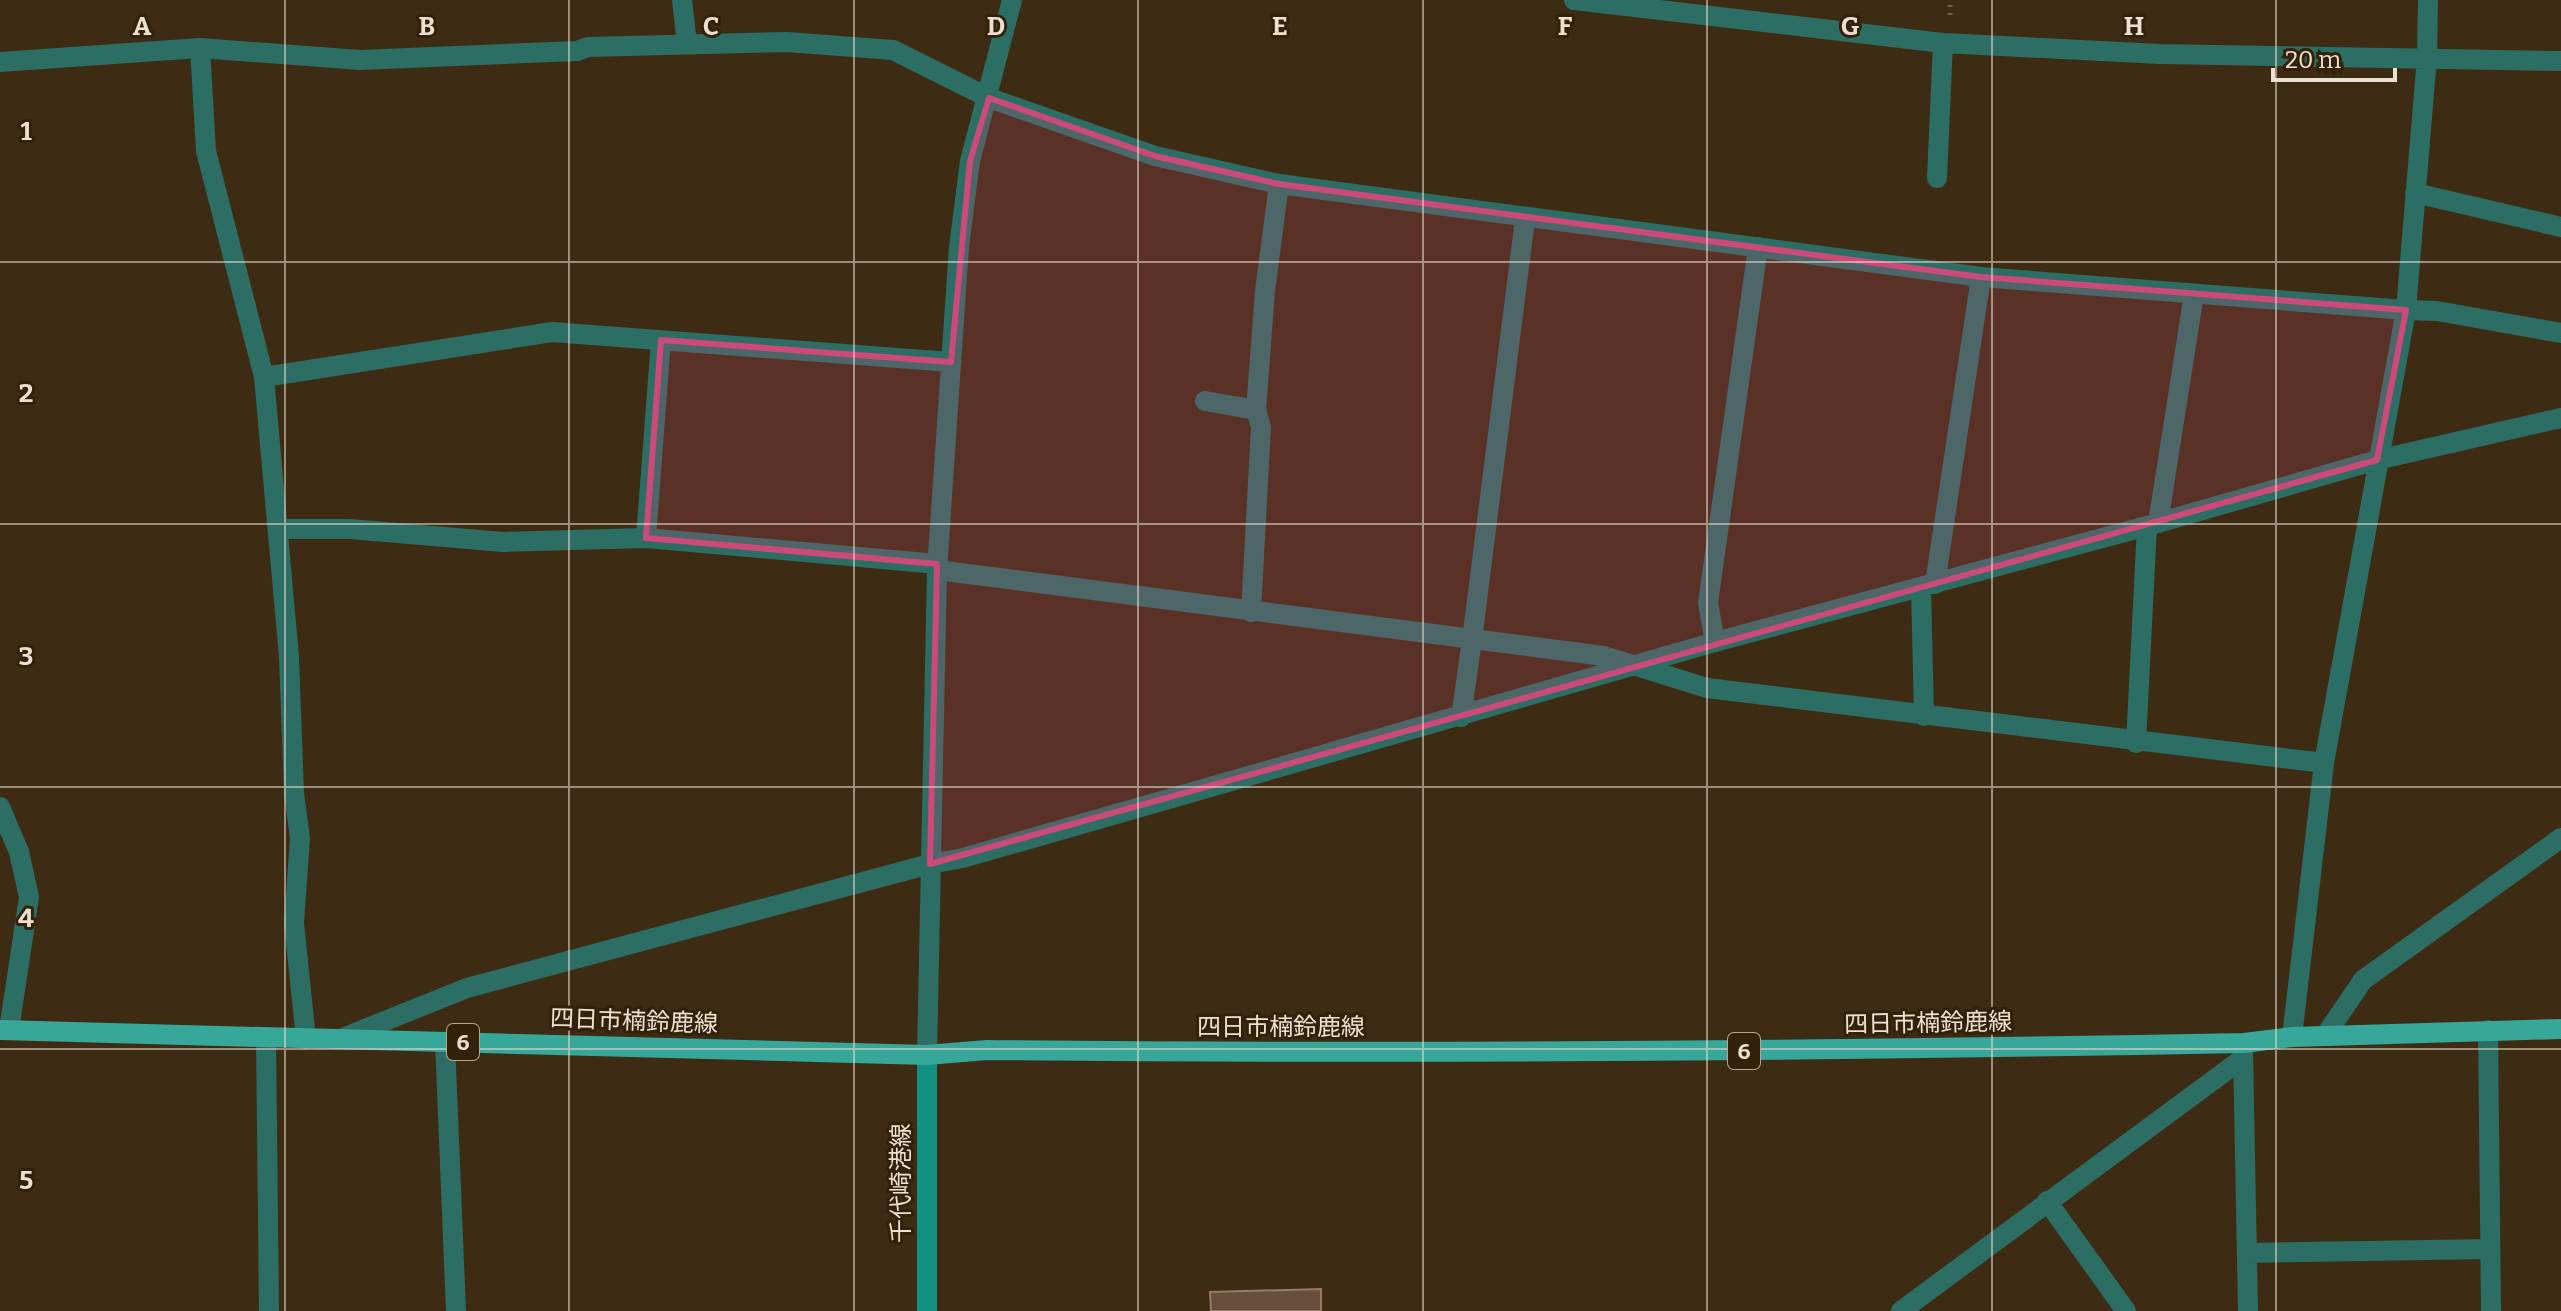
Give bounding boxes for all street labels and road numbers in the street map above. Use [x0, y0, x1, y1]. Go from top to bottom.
street label: 四日市楠鈴鹿線 [550, 1004, 718, 1038]
street label: 四日市楠鈴鹿線 [1844, 1008, 2012, 1038]
street label: 四日市楠鈴鹿線 [1197, 1013, 1365, 1041]
road number: 6 [447, 1024, 479, 1060]
road number: 6 [1728, 1033, 1760, 1069]
street label: 千代崎港線 [887, 1123, 915, 1243]

